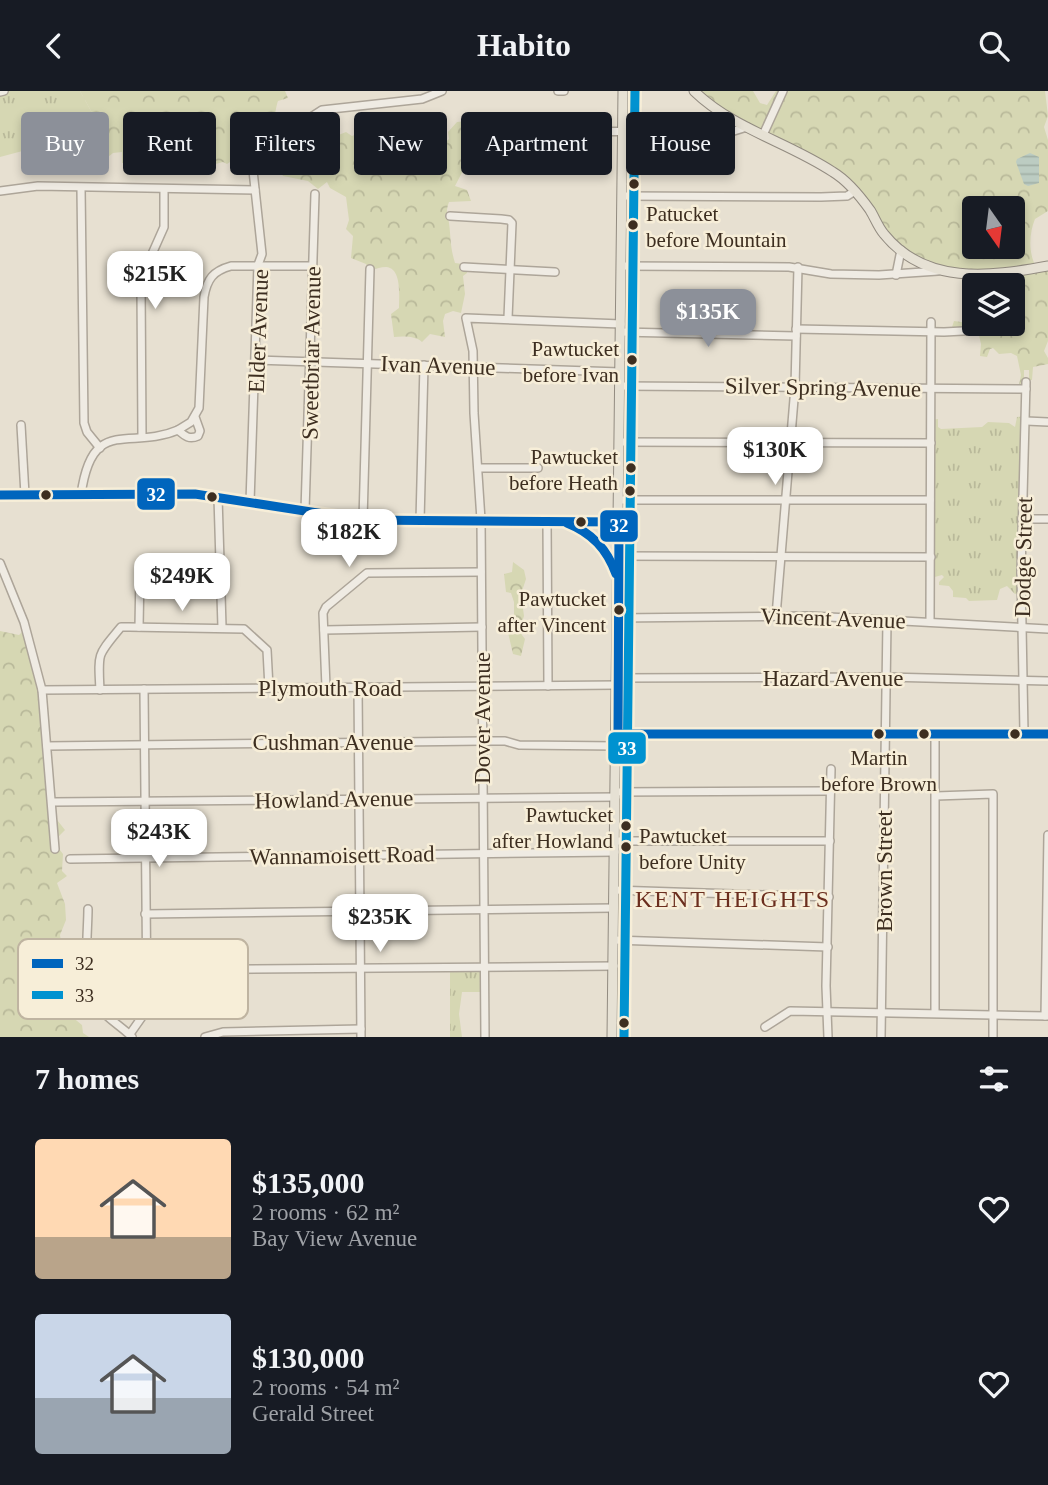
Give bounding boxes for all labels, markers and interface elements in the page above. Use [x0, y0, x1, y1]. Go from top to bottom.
icon: back [35, 27, 73, 65]
text: Habito [477, 27, 571, 63]
icon: search [975, 27, 1013, 65]
chip: Buy [21, 112, 109, 175]
chip: Rent [123, 112, 216, 175]
chip: Filters [230, 112, 340, 175]
chip: New [354, 112, 447, 175]
chip: Apartment [461, 112, 612, 175]
chip: House [626, 112, 735, 175]
unlabelled marker [627, 177, 641, 191]
north arrow [962, 196, 1026, 259]
map controls [962, 196, 1025, 336]
place label: Patucket before Mountain [646, 202, 787, 252]
marker: Patucket before Mountain [626, 218, 640, 232]
pin: $215K [106, 251, 204, 311]
text: $215K [123, 261, 187, 286]
street label: Sweetbriar Avenue [297, 266, 326, 440]
street label: Elder Avenue [244, 269, 273, 393]
button: layers [962, 273, 1025, 336]
pin: $135K [659, 289, 757, 349]
text: $135K [676, 299, 740, 324]
place label: Pawtucket before Ivan [523, 337, 619, 387]
street label: Ivan Avenue [380, 351, 496, 380]
marker: Pawtucket before Ivan [625, 353, 639, 367]
street label: Silver Spring Avenue [725, 373, 921, 402]
pin: $130K [726, 427, 824, 487]
text: $130K [743, 437, 807, 462]
place label: Pawtucket before Heath [509, 445, 618, 495]
marker: Pawtucket before Heath [624, 461, 638, 475]
line badge: 32 [136, 477, 176, 511]
text: 32 [147, 484, 166, 505]
unlabelled marker [623, 484, 637, 498]
unlabelled marker [39, 488, 53, 502]
unlabelled marker [205, 490, 219, 504]
street label: Dodge Street [1010, 496, 1037, 618]
line badge: 32 [599, 509, 639, 543]
pin: $182K [300, 510, 398, 569]
unlabelled marker [574, 515, 588, 529]
text: 32 [610, 515, 629, 536]
text: $182K [317, 519, 381, 544]
pin: $249K [133, 553, 231, 613]
text: $249K [150, 563, 214, 588]
place label: Pawtucket after Vincent [497, 587, 606, 637]
marker: Pawtucket after Vincent [612, 603, 626, 617]
street label: Vincent Avenue [760, 603, 906, 634]
street label: Dover Avenue [470, 652, 495, 784]
street label: Hazard Avenue [763, 666, 903, 691]
street label: Plymouth Road [258, 676, 402, 701]
marker: Martin before Brown [872, 727, 886, 741]
unlabelled marker [917, 727, 931, 741]
unlabelled marker [1008, 727, 1022, 741]
street label: Cushman Avenue [252, 730, 414, 755]
line badge: 33 [607, 731, 647, 765]
text: 33 [618, 738, 637, 759]
place label: Martin before Brown [821, 746, 938, 796]
street label: Howland Avenue [254, 786, 414, 813]
place label: Pawtucket after Howland [492, 803, 613, 853]
pin: $243K [110, 809, 208, 869]
street label: Brown Street [872, 809, 897, 932]
text: $243K [127, 819, 191, 844]
marker: Pawtucket after Howland [619, 819, 633, 833]
place label: Pawtucket before Unity [639, 824, 746, 874]
marker: Pawtucket before Unity [619, 840, 633, 854]
street label: Wannamoisett Road [249, 841, 435, 870]
district label: KENT HEIGHTS [635, 886, 831, 912]
pin: $235K [331, 895, 429, 954]
text: $235K [348, 904, 412, 929]
legend [18, 939, 248, 1019]
text: 32 [75, 953, 94, 974]
text: 33 [75, 985, 94, 1006]
unlabelled marker [617, 1016, 631, 1030]
icon: filters [975, 1060, 1013, 1098]
text: 7 homes [35, 1062, 139, 1095]
text: $135,000 [252, 1166, 365, 1199]
icon: home [91, 1167, 175, 1251]
icon: heart [975, 1190, 1013, 1228]
text: 2 rooms · 62 m² [252, 1200, 399, 1225]
text: Bay View Avenue [252, 1226, 417, 1251]
text: $130,000 [252, 1341, 365, 1374]
icon: home [91, 1342, 175, 1426]
icon: heart [975, 1365, 1013, 1403]
text: 2 rooms · 54 m² [252, 1375, 399, 1400]
text: Gerald Street [252, 1401, 374, 1426]

